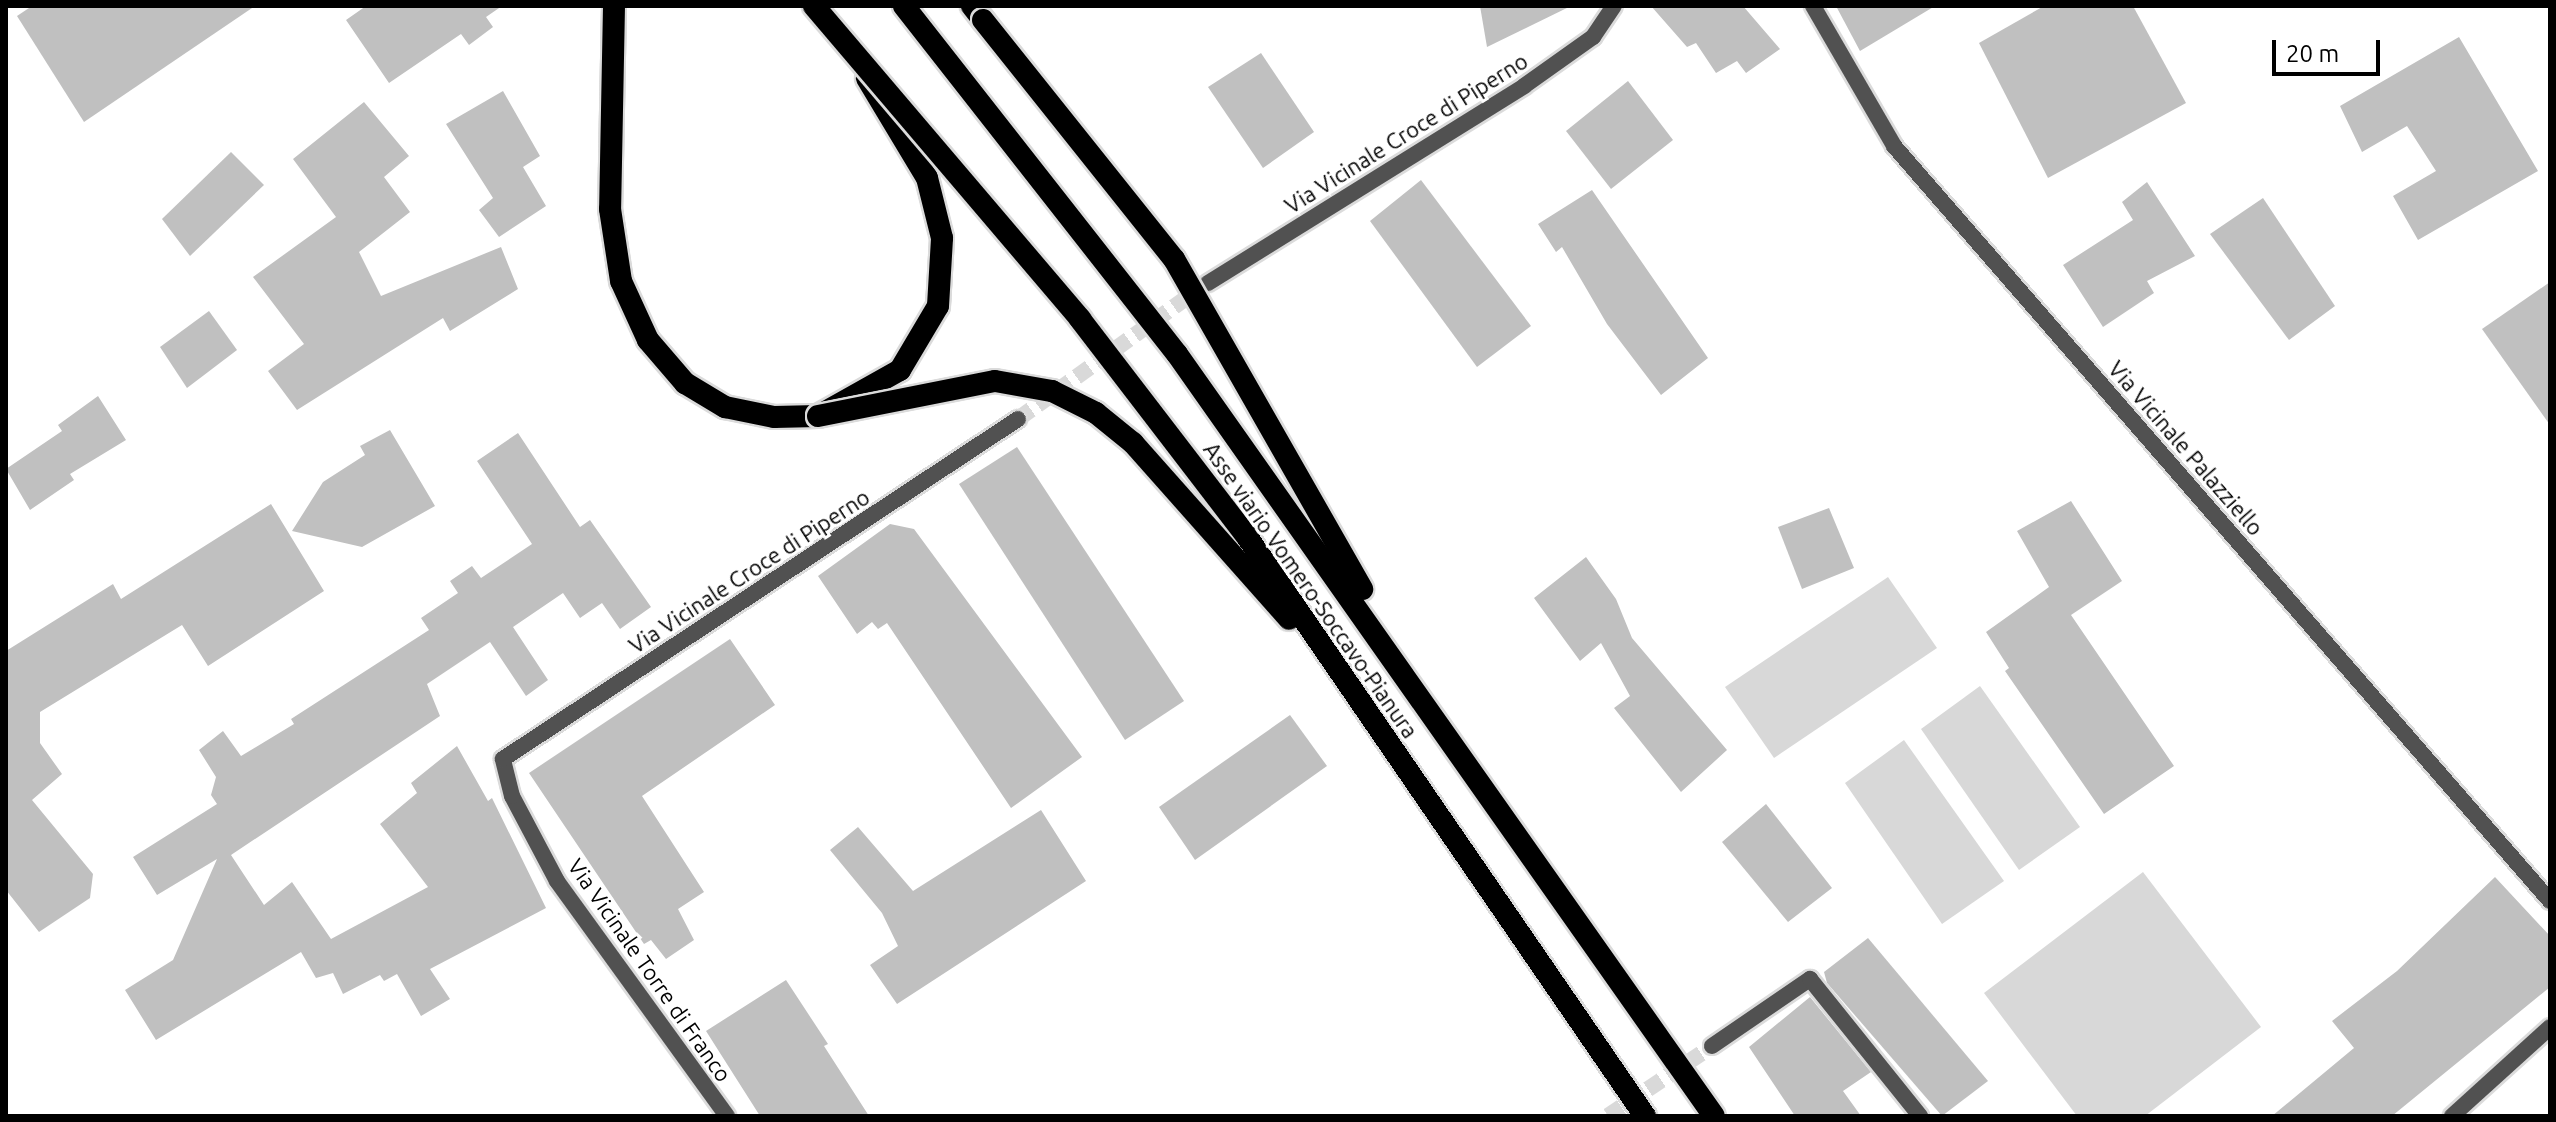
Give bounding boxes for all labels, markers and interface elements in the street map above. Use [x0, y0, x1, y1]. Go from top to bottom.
scale bar [2276, 24, 2384, 74]
text: 20 m [2286, 40, 2339, 67]
street label: Via Vicinale Croce di Piperno [1280, 47, 1532, 219]
street label: Via Vicinale Palazziello [2103, 355, 2269, 541]
street label: Asse viario Vomero-Soccavo-Pianura [1198, 437, 1424, 743]
street label: Via Vicinale Croce di Piperno [624, 483, 874, 659]
street label: Via Vicinale Torre di Franco [563, 853, 737, 1087]

